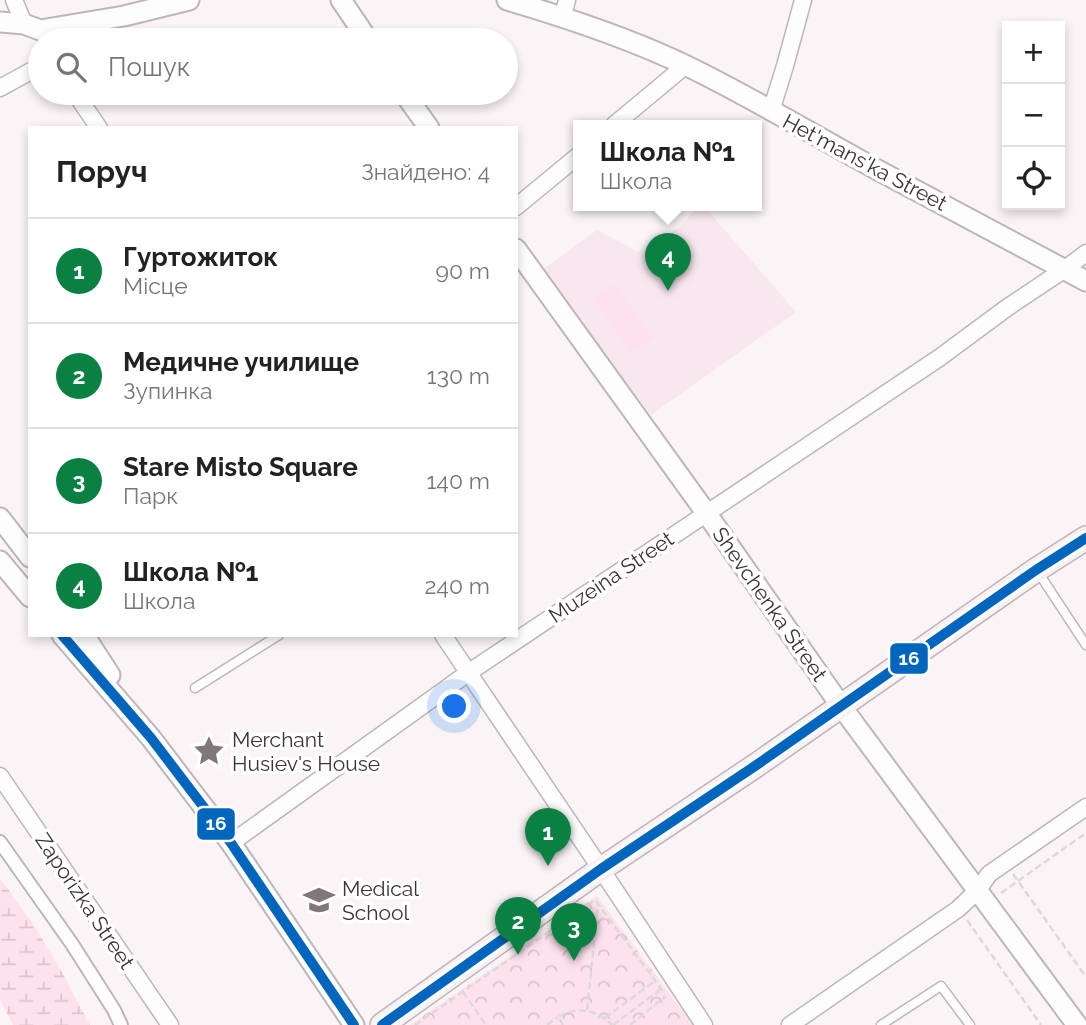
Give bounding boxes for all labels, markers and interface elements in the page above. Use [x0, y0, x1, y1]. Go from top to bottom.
map controls [1002, 21, 1065, 210]
button: + [1002, 21, 1065, 84]
search box [28, 28, 518, 105]
icon: search [52, 48, 90, 86]
text: Пошук [108, 52, 190, 82]
button: − [1002, 84, 1065, 147]
street label: Het'mans'ka Street [779, 108, 951, 216]
popup [573, 120, 762, 211]
text: Школа №1 [600, 137, 735, 167]
button: locate [1002, 147, 1065, 210]
text: Поруч [56, 154, 147, 189]
text: Знайдено: 4 [361, 158, 490, 185]
text: Школа [600, 167, 672, 194]
pin: 4 [645, 233, 691, 291]
text: Гуртожиток [123, 242, 278, 272]
text: 1 [73, 257, 85, 284]
text: 90 m [435, 257, 490, 284]
text: Місце [123, 272, 188, 299]
text: Медичне училище [123, 347, 359, 377]
text: 2 [73, 362, 85, 389]
text: 130 m [427, 362, 490, 389]
text: Зупинка [123, 377, 213, 404]
text: Stare Misto Square [123, 452, 358, 482]
text: 3 [73, 467, 85, 494]
text: 140 m [427, 467, 490, 494]
text: Парк [123, 482, 178, 509]
street label: Shevchenka Street [707, 522, 833, 686]
street label: Muzeina Street [544, 526, 678, 628]
text: Школа №1 [123, 557, 258, 587]
text: 4 [72, 572, 86, 599]
text: 240 m [424, 572, 490, 599]
text: Школа [123, 587, 196, 614]
line badge: 16 [889, 642, 929, 675]
text: 16 [899, 647, 919, 669]
your location [437, 689, 471, 723]
place label: Merchant Husiev's House [232, 727, 380, 776]
place icon: Merchant Husiev's House [192, 734, 226, 768]
line badge: 16 [196, 807, 236, 841]
pin: 1 [525, 808, 571, 866]
text: 16 [206, 812, 226, 834]
street label: Zaporizka Street [30, 828, 140, 974]
place label: Medical School [342, 876, 419, 925]
school or university icon: Medical School [302, 883, 336, 917]
pin: 2 [495, 897, 541, 955]
pin: 3 [551, 903, 597, 961]

